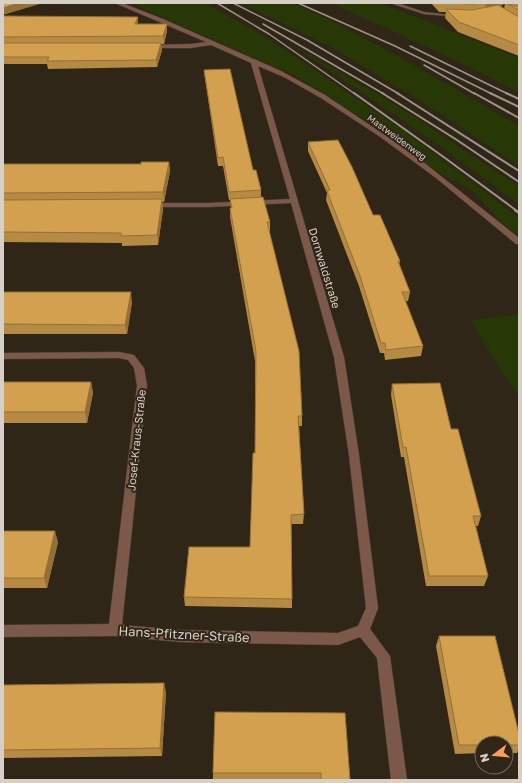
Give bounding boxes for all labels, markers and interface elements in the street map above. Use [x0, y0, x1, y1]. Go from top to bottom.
street label: Mastweidenweg [365, 112, 429, 162]
street label: Dornwaldstraße [307, 226, 343, 310]
street label: Josef-Kraus-Straße [124, 389, 148, 491]
street label: Hans-Pfitzner-Straße [118, 623, 250, 645]
north arrow [474, 735, 514, 775]
text: N [477, 752, 491, 764]

